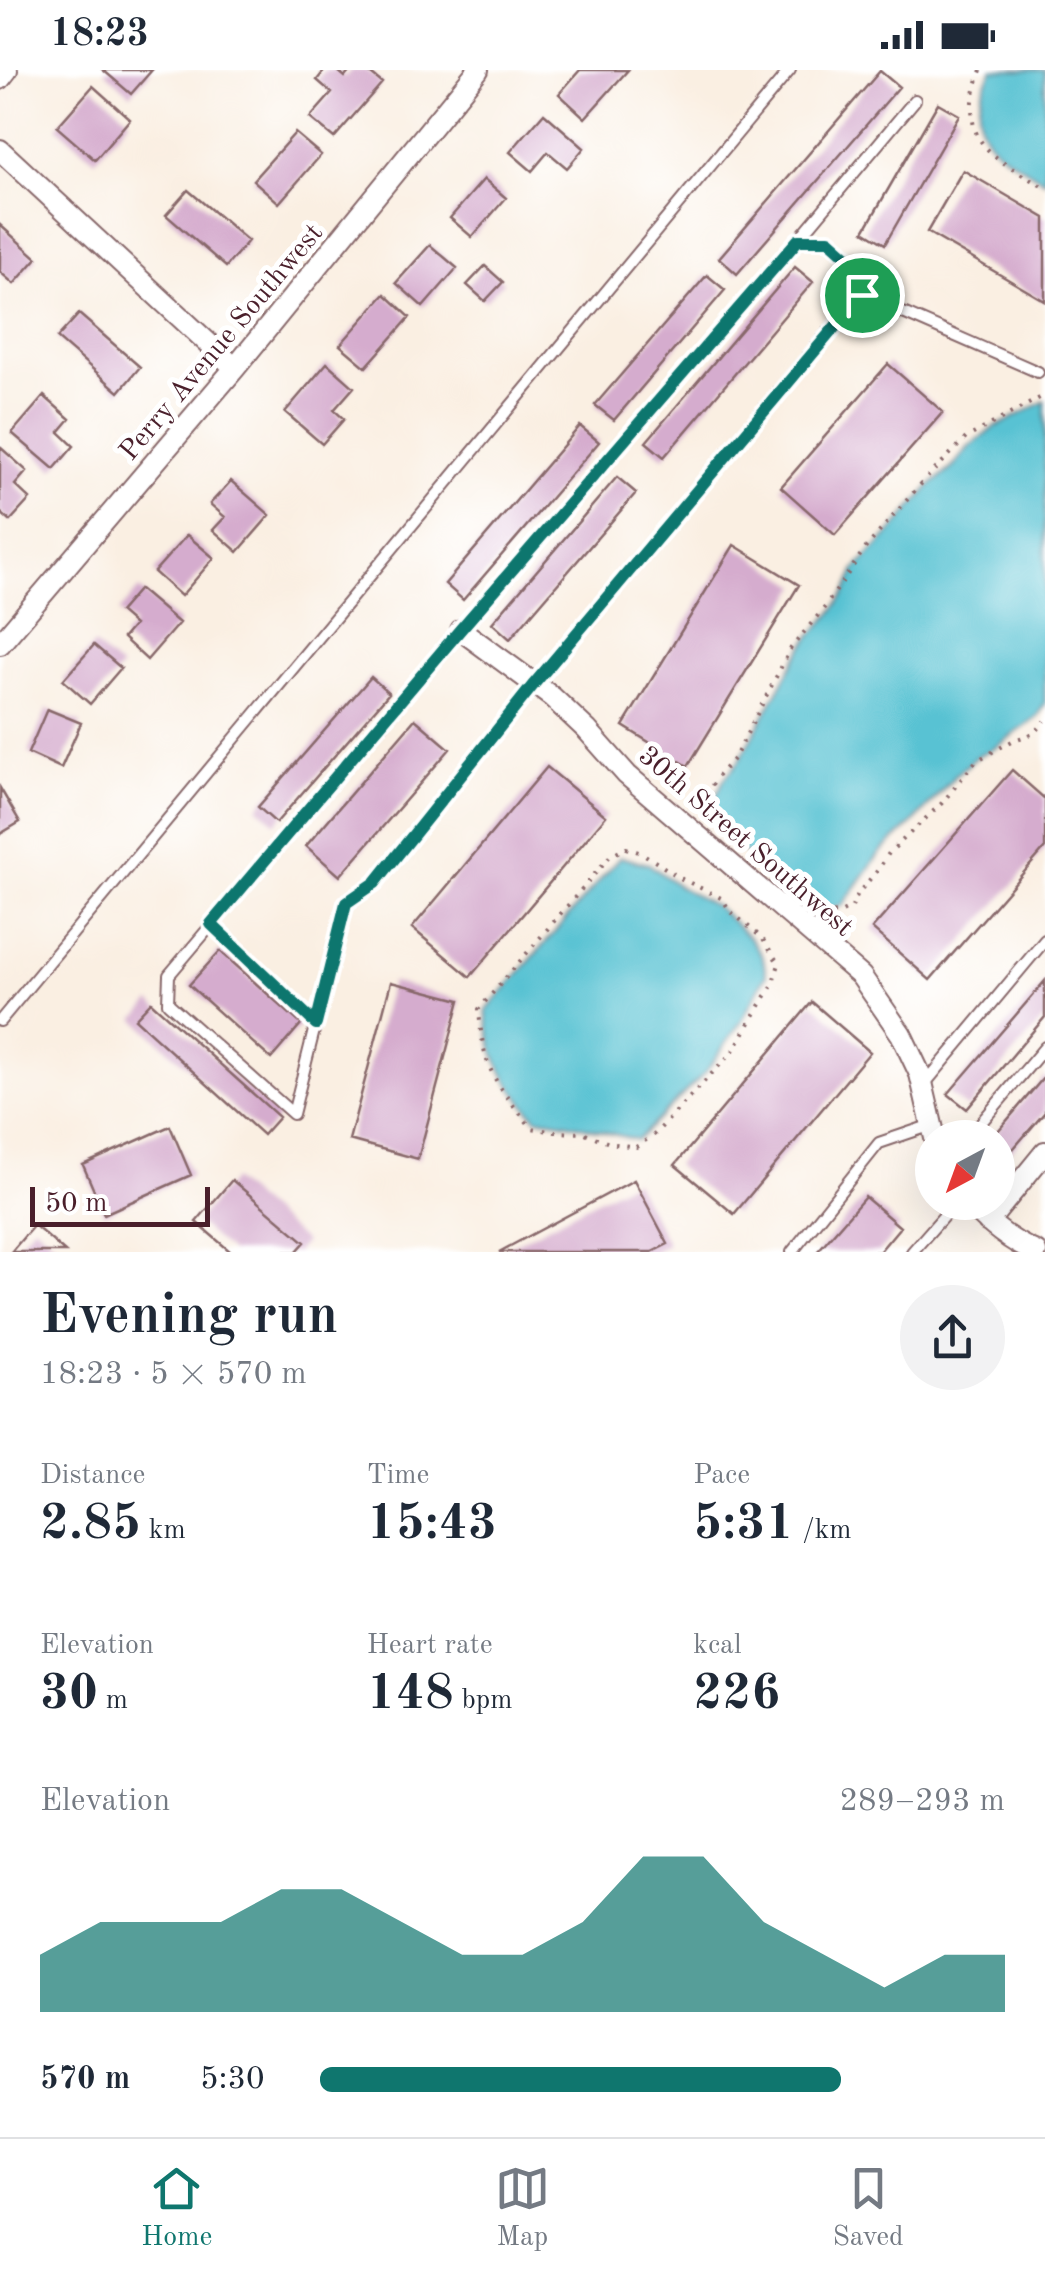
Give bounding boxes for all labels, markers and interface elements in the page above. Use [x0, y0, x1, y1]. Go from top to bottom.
text: 18:23 [50, 16, 149, 54]
street label: Perry Avenue Southwest [115, 219, 329, 467]
pin [820, 253, 905, 338]
icon: arrive [835, 268, 890, 323]
street label: 30th Street Southwest [633, 742, 858, 943]
north arrow [915, 1120, 1015, 1220]
map controls [915, 1120, 1015, 1220]
scale bar [30, 1182, 210, 1226]
text: 50 m [45, 1190, 108, 1218]
button: share [900, 1285, 1005, 1390]
text: Evening run [40, 1290, 338, 1345]
text: 18:23 · 5 × 570 m [40, 1359, 307, 1391]
text: Distance [40, 1462, 145, 1490]
text: Time [367, 1462, 429, 1490]
text: Pace [693, 1462, 750, 1490]
text: 2.85 [40, 1500, 141, 1550]
text: 15:43 [367, 1500, 497, 1550]
text: 5:31 [693, 1500, 794, 1550]
text: km [141, 1517, 186, 1545]
text: /km [794, 1517, 852, 1545]
text: Elevation [40, 1632, 154, 1660]
text: Heart rate [367, 1632, 493, 1660]
text: kcal [693, 1632, 742, 1660]
text: 30 [40, 1670, 98, 1720]
text: 148 [367, 1670, 454, 1720]
text: 226 [693, 1670, 780, 1720]
text: m [98, 1687, 128, 1715]
text: bpm [454, 1687, 513, 1715]
text: Elevation [40, 1786, 170, 1818]
text: 289–293 m [839, 1786, 1005, 1818]
text: 570 m [40, 2064, 130, 2096]
text: 5:30 [200, 2064, 265, 2096]
tab: Home [141, 2161, 212, 2256]
tab: Map [495, 2161, 550, 2256]
tab: Saved [832, 2161, 904, 2256]

